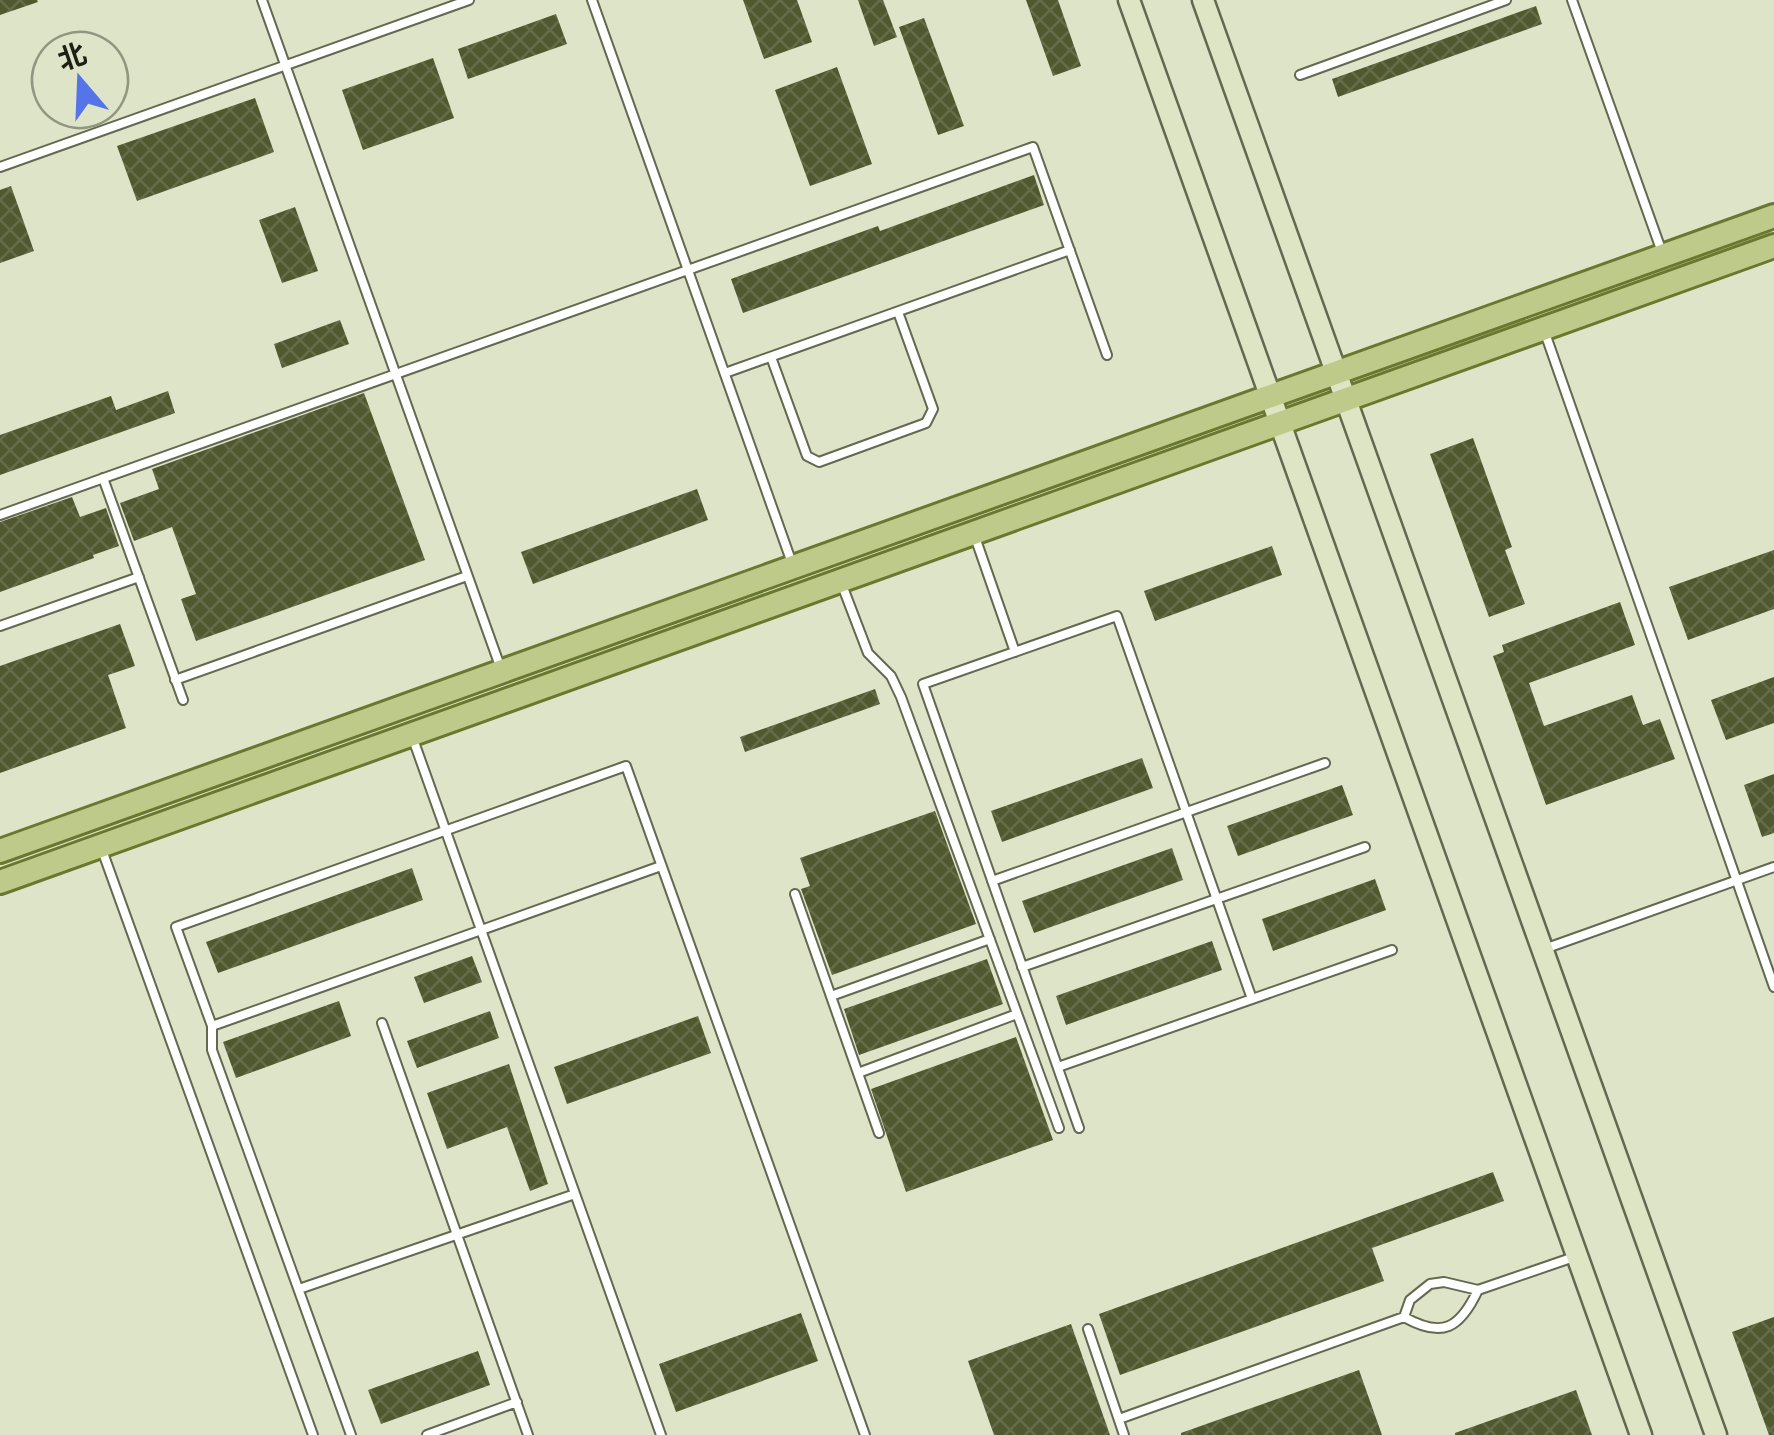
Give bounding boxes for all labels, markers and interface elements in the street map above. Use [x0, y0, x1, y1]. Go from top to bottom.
north arrow [30, 30, 130, 130]
text: 北 [53, 36, 90, 76]

